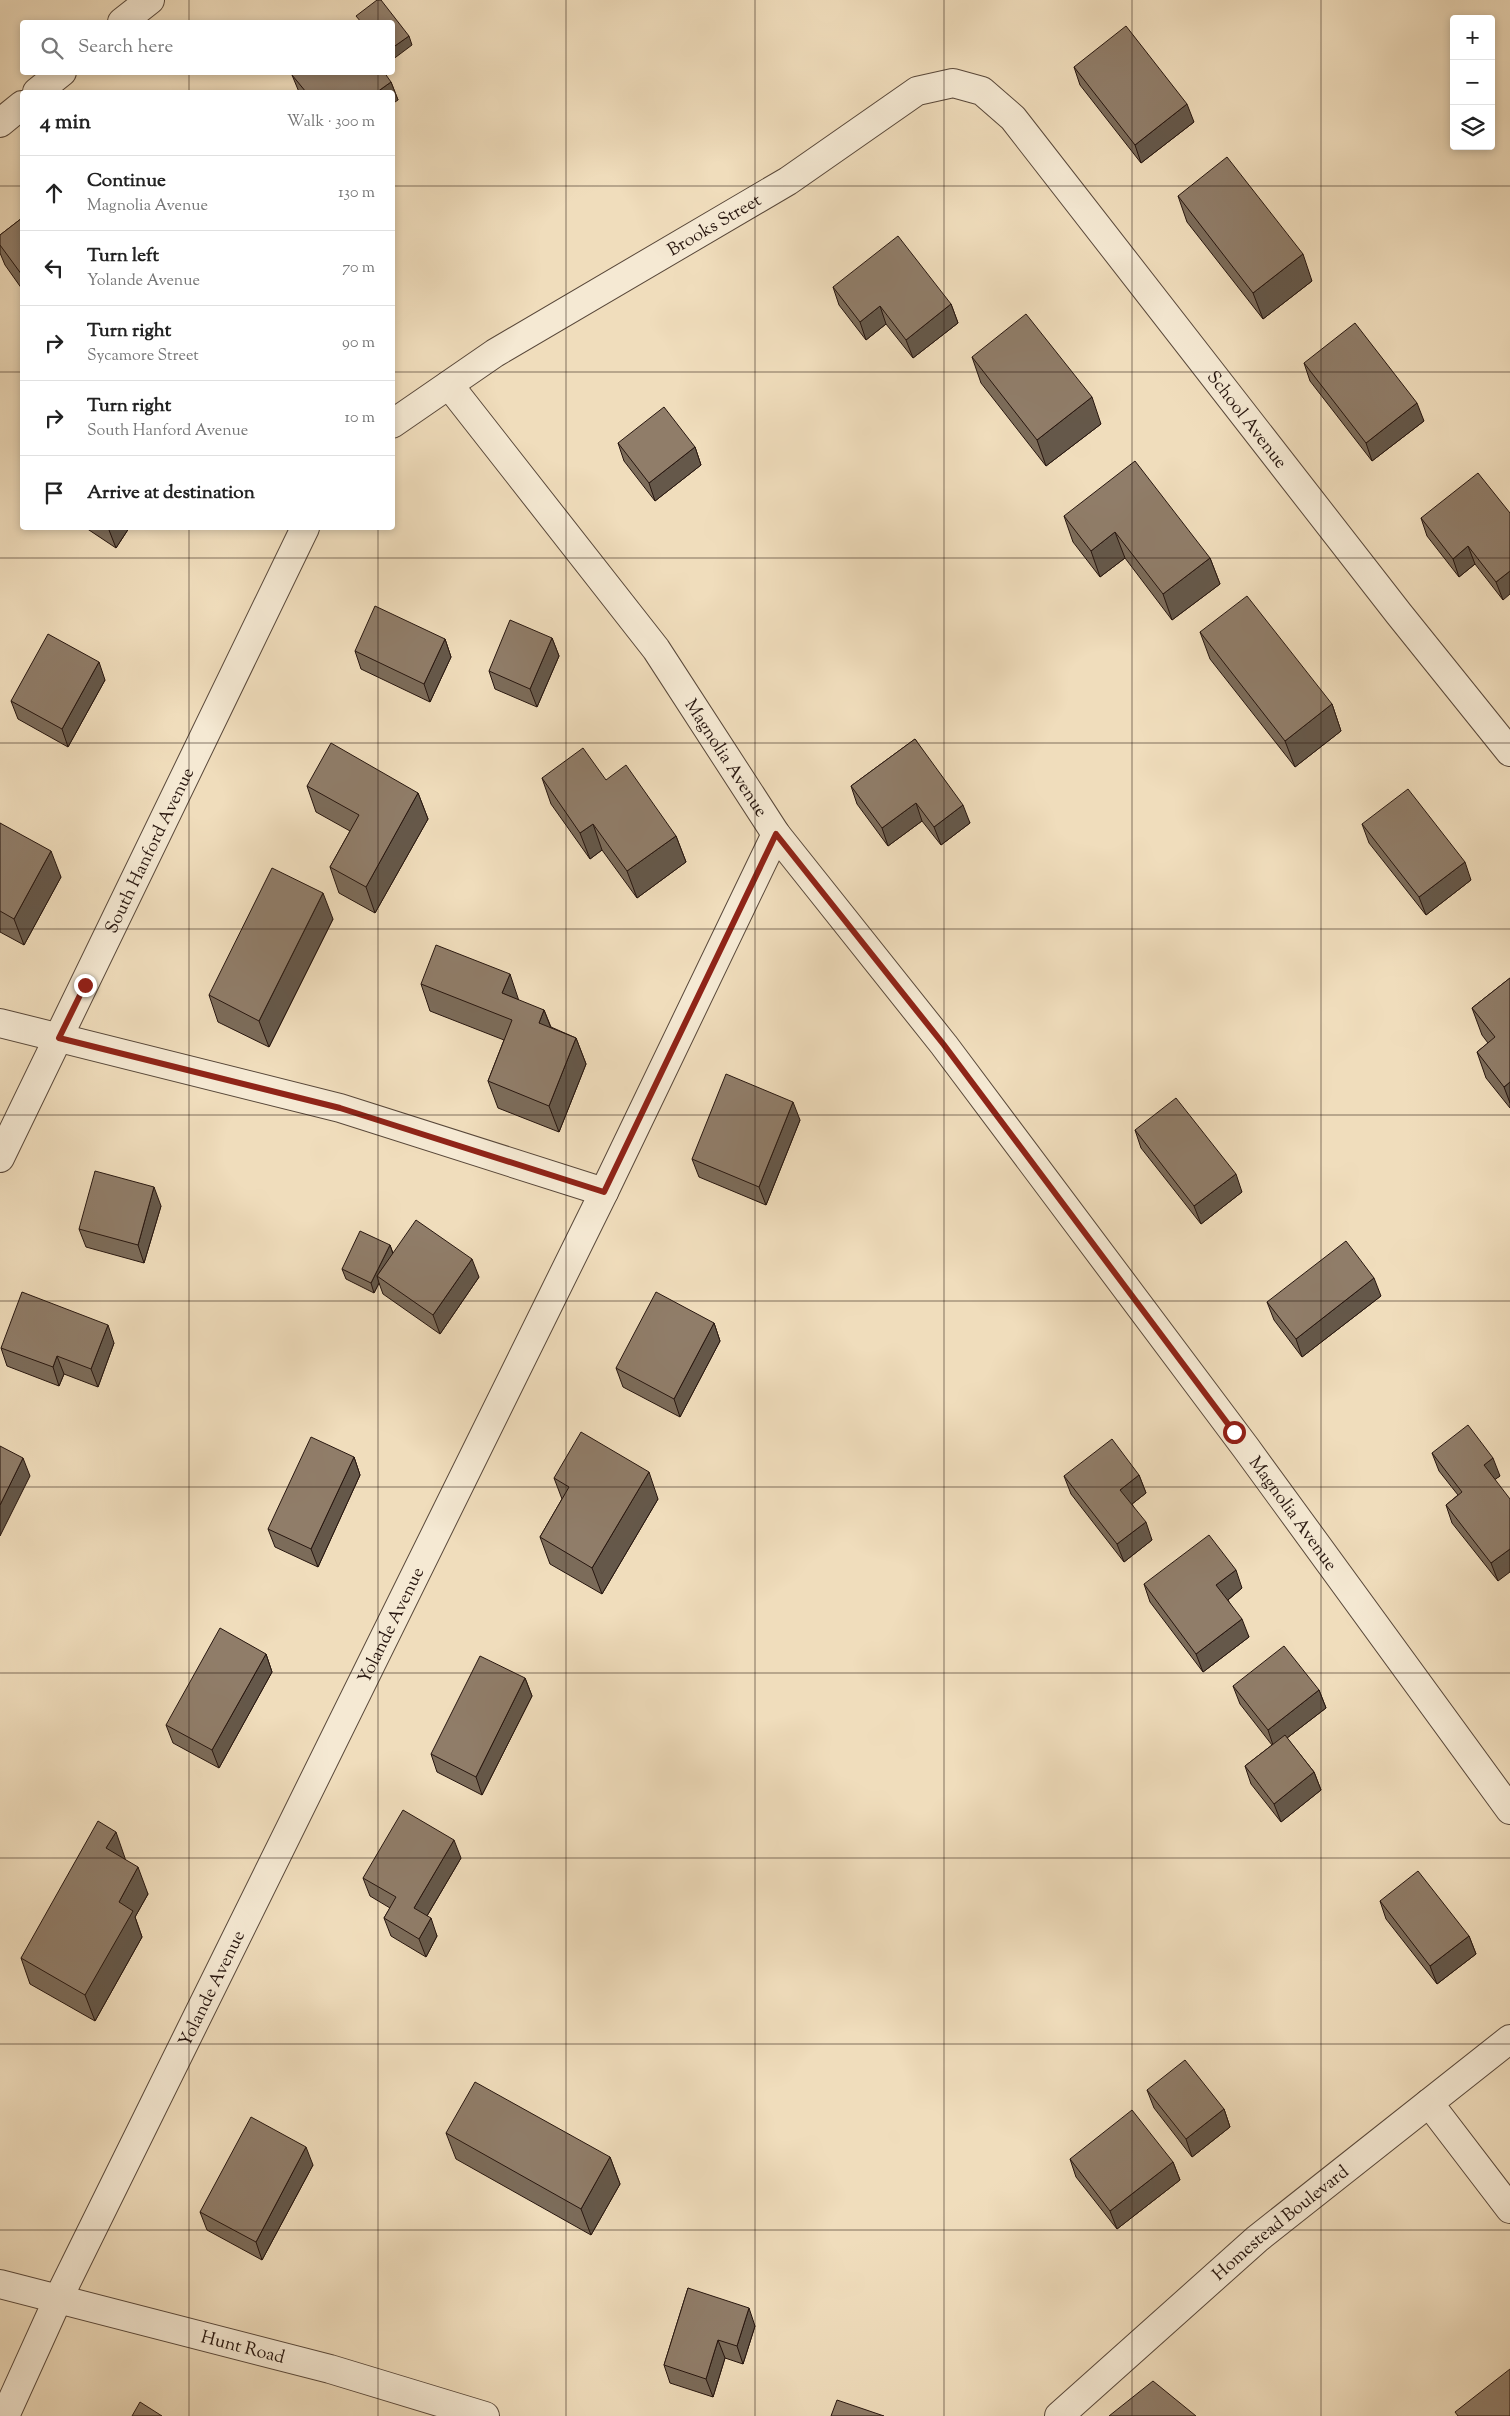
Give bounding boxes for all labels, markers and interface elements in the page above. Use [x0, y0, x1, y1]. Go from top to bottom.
map controls [1450, 15, 1495, 150]
button: + [1450, 15, 1495, 60]
search box [20, 20, 395, 75]
icon: search [38, 34, 66, 62]
text: Search here [78, 34, 173, 61]
button: − [1450, 60, 1495, 105]
button: layers [1450, 105, 1495, 150]
text: 4 min [40, 108, 91, 138]
text: Walk · 300 m [287, 111, 375, 134]
text: Continue [87, 168, 166, 195]
icon: ahead [40, 179, 68, 207]
text: 130 m [338, 182, 375, 205]
street label: Brooks Street [663, 188, 767, 264]
text: Magnolia Avenue [87, 195, 208, 218]
text: Turn left [87, 243, 159, 270]
icon: left [40, 254, 68, 282]
text: 70 m [342, 257, 375, 280]
text: Yolande Avenue [87, 270, 200, 293]
text: Turn right [87, 318, 171, 345]
icon: right [40, 329, 68, 357]
text: 90 m [342, 332, 375, 355]
text: Sycamore Street [87, 345, 199, 368]
street label: School Avenue [1199, 366, 1292, 475]
text: Turn right [87, 393, 171, 420]
icon: right [40, 404, 68, 432]
text: 10 m [345, 407, 375, 430]
text: South Hanford Avenue [87, 420, 248, 443]
icon: arrive [40, 479, 68, 507]
text: Arrive at destination [87, 480, 255, 507]
street label: Magnolia Avenue [677, 695, 773, 823]
street label: South Hanford Avenue [100, 764, 202, 938]
route end [74, 974, 97, 997]
route start [1223, 1421, 1246, 1444]
street label: Magnolia Avenue [1241, 1452, 1343, 1577]
street label: Yolande Avenue [352, 1563, 432, 1689]
street label: Yolande Avenue [173, 1926, 253, 2052]
street label: Homestead Boulevard [1208, 2160, 1355, 2288]
street label: Hunt Road [198, 2325, 287, 2372]

